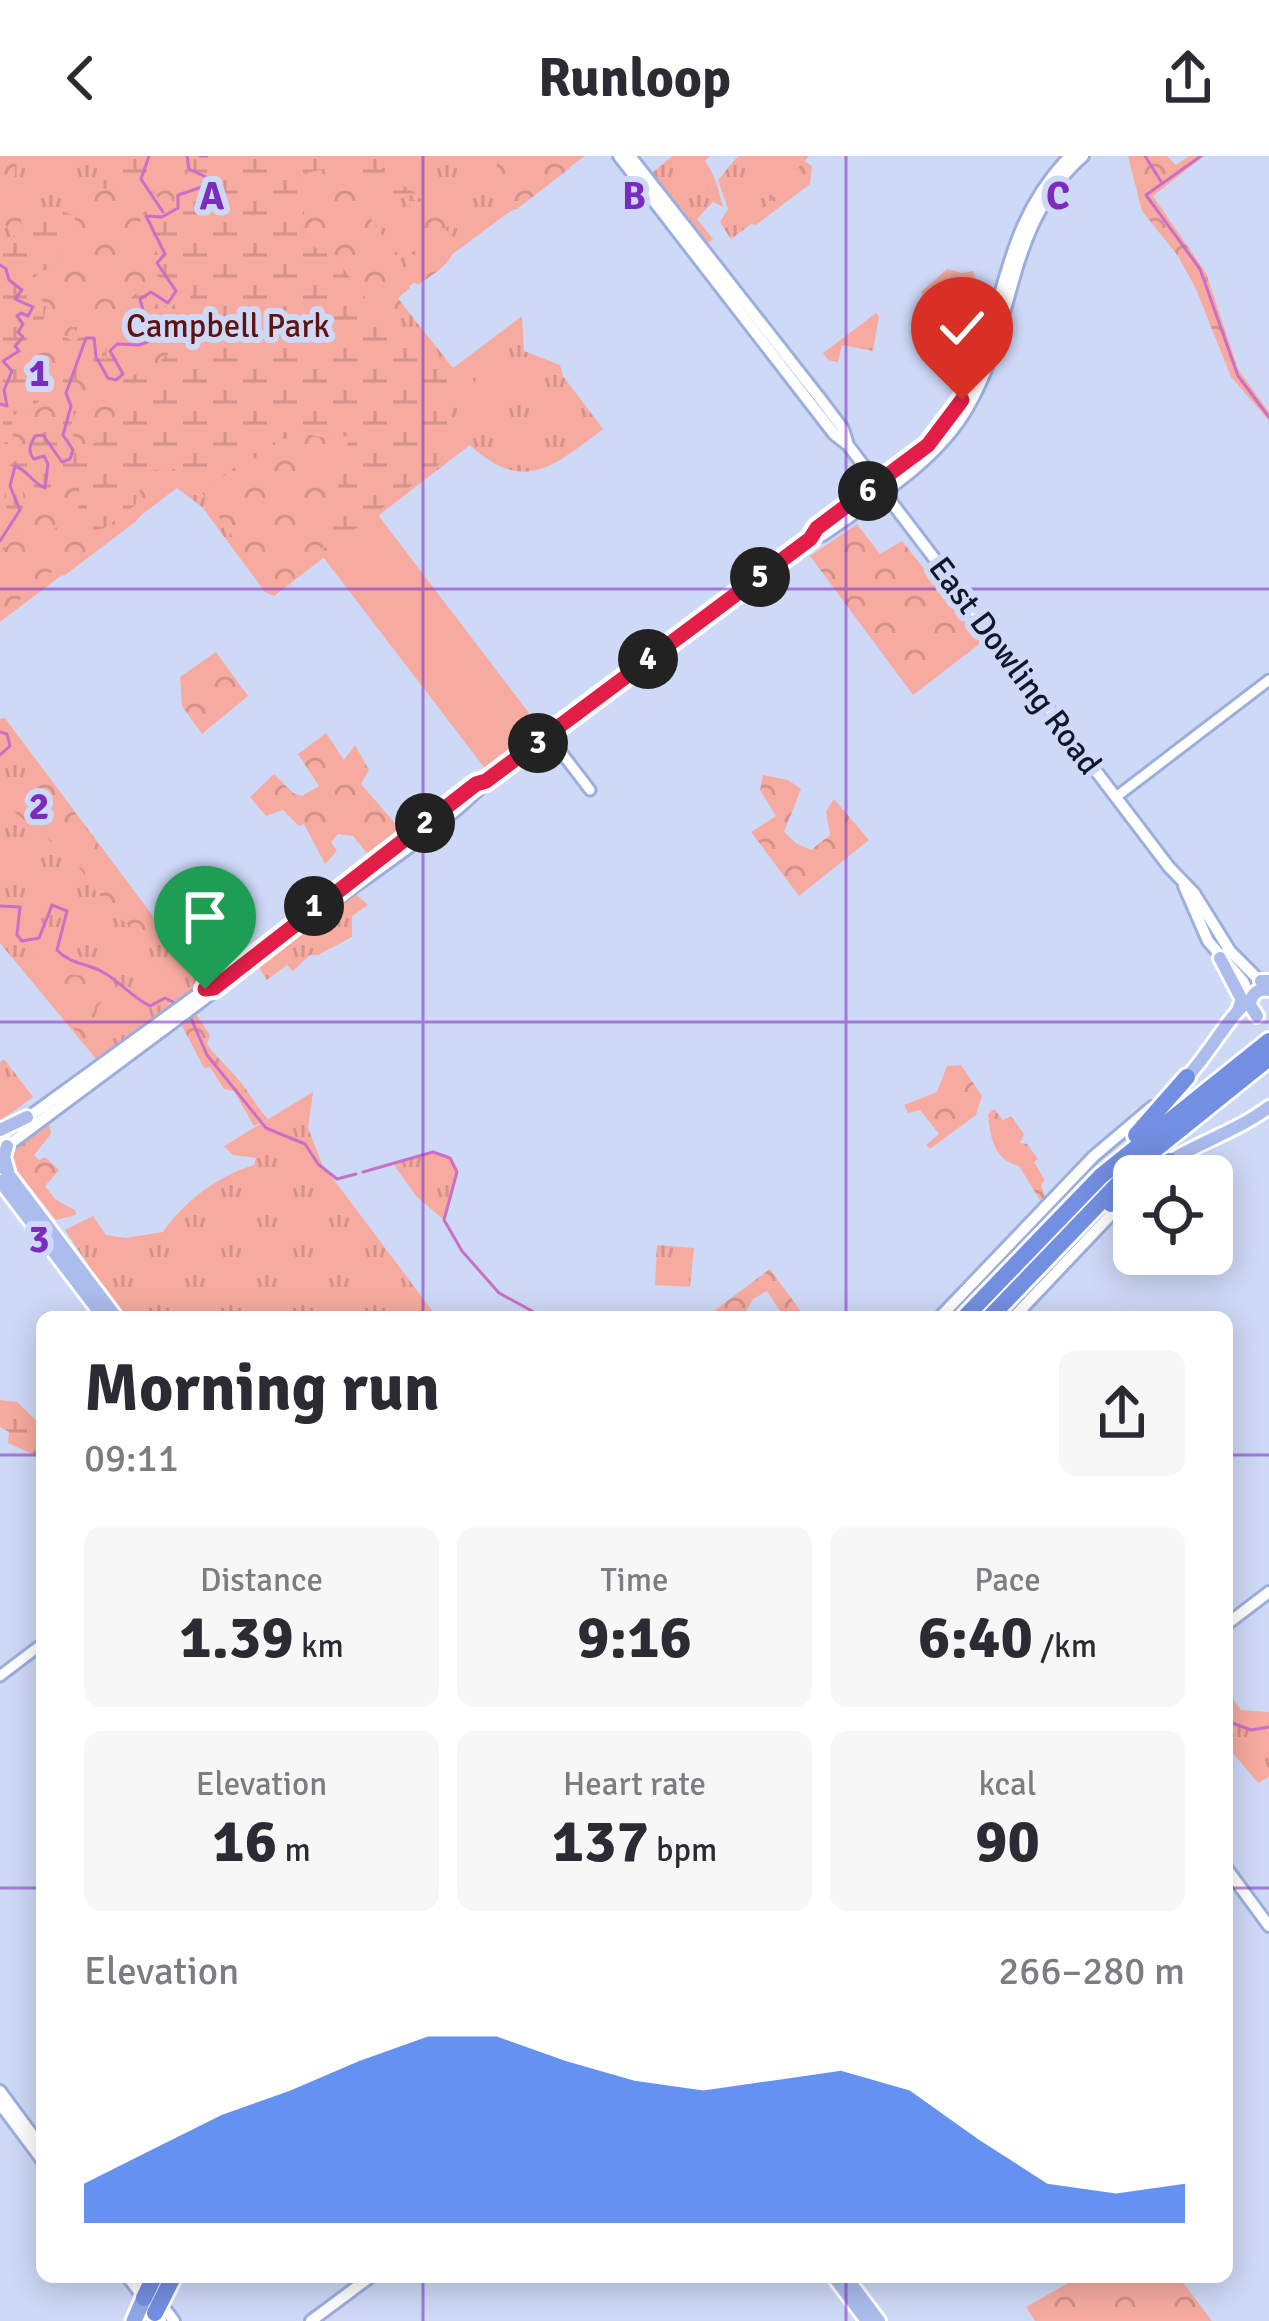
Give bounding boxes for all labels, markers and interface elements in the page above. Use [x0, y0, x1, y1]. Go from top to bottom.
icon: back [48, 45, 114, 111]
text: Runloop [538, 45, 731, 112]
icon: share [1155, 45, 1221, 111]
text: A [200, 172, 225, 220]
text: B [622, 172, 646, 220]
text: C [1046, 172, 1070, 220]
pin [911, 277, 1013, 400]
icon: check [929, 295, 995, 361]
park label: Campbell Park [126, 306, 330, 347]
text: 1 [28, 349, 50, 397]
pin: 6 [838, 461, 898, 521]
text: 6 [859, 470, 877, 511]
pin: 5 [730, 547, 790, 607]
street label: East Dowling Road [920, 549, 1110, 783]
text: 5 [751, 556, 769, 597]
pin: 4 [618, 629, 678, 689]
text: 4 [639, 638, 657, 679]
pin: 3 [508, 713, 568, 773]
text: 3 [529, 722, 547, 763]
text: 2 [28, 782, 50, 830]
pin: 2 [395, 793, 455, 853]
text: 2 [416, 802, 434, 843]
pin [154, 866, 256, 989]
pin: 1 [284, 876, 344, 936]
icon: arrive [172, 884, 238, 950]
text: 1 [305, 885, 323, 926]
map controls [1113, 1155, 1233, 1275]
button: locate [1113, 1155, 1233, 1275]
text: 3 [28, 1215, 50, 1263]
text: Morning run [84, 1348, 440, 1429]
button: share [1059, 1350, 1185, 1476]
text: 09:11 [84, 1434, 179, 1482]
text: Distance [200, 1560, 323, 1601]
text: Time [601, 1560, 669, 1601]
text: Pace [974, 1560, 1041, 1601]
text: 1.39 [179, 1601, 294, 1675]
text: 9:16 [577, 1601, 692, 1675]
text: 6:40 [918, 1601, 1033, 1675]
text: km [294, 1626, 344, 1667]
text: /km [1033, 1626, 1097, 1667]
text: Elevation [196, 1764, 327, 1805]
text: Heart rate [563, 1764, 706, 1805]
text: kcal [979, 1764, 1036, 1805]
text: 16 [212, 1805, 277, 1879]
text: 137 [552, 1805, 649, 1879]
text: 90 [975, 1805, 1040, 1879]
text: m [277, 1830, 311, 1871]
text: bpm [649, 1830, 717, 1871]
text: Elevation [84, 1947, 239, 1995]
text: 266–280 m [998, 1947, 1185, 1995]

